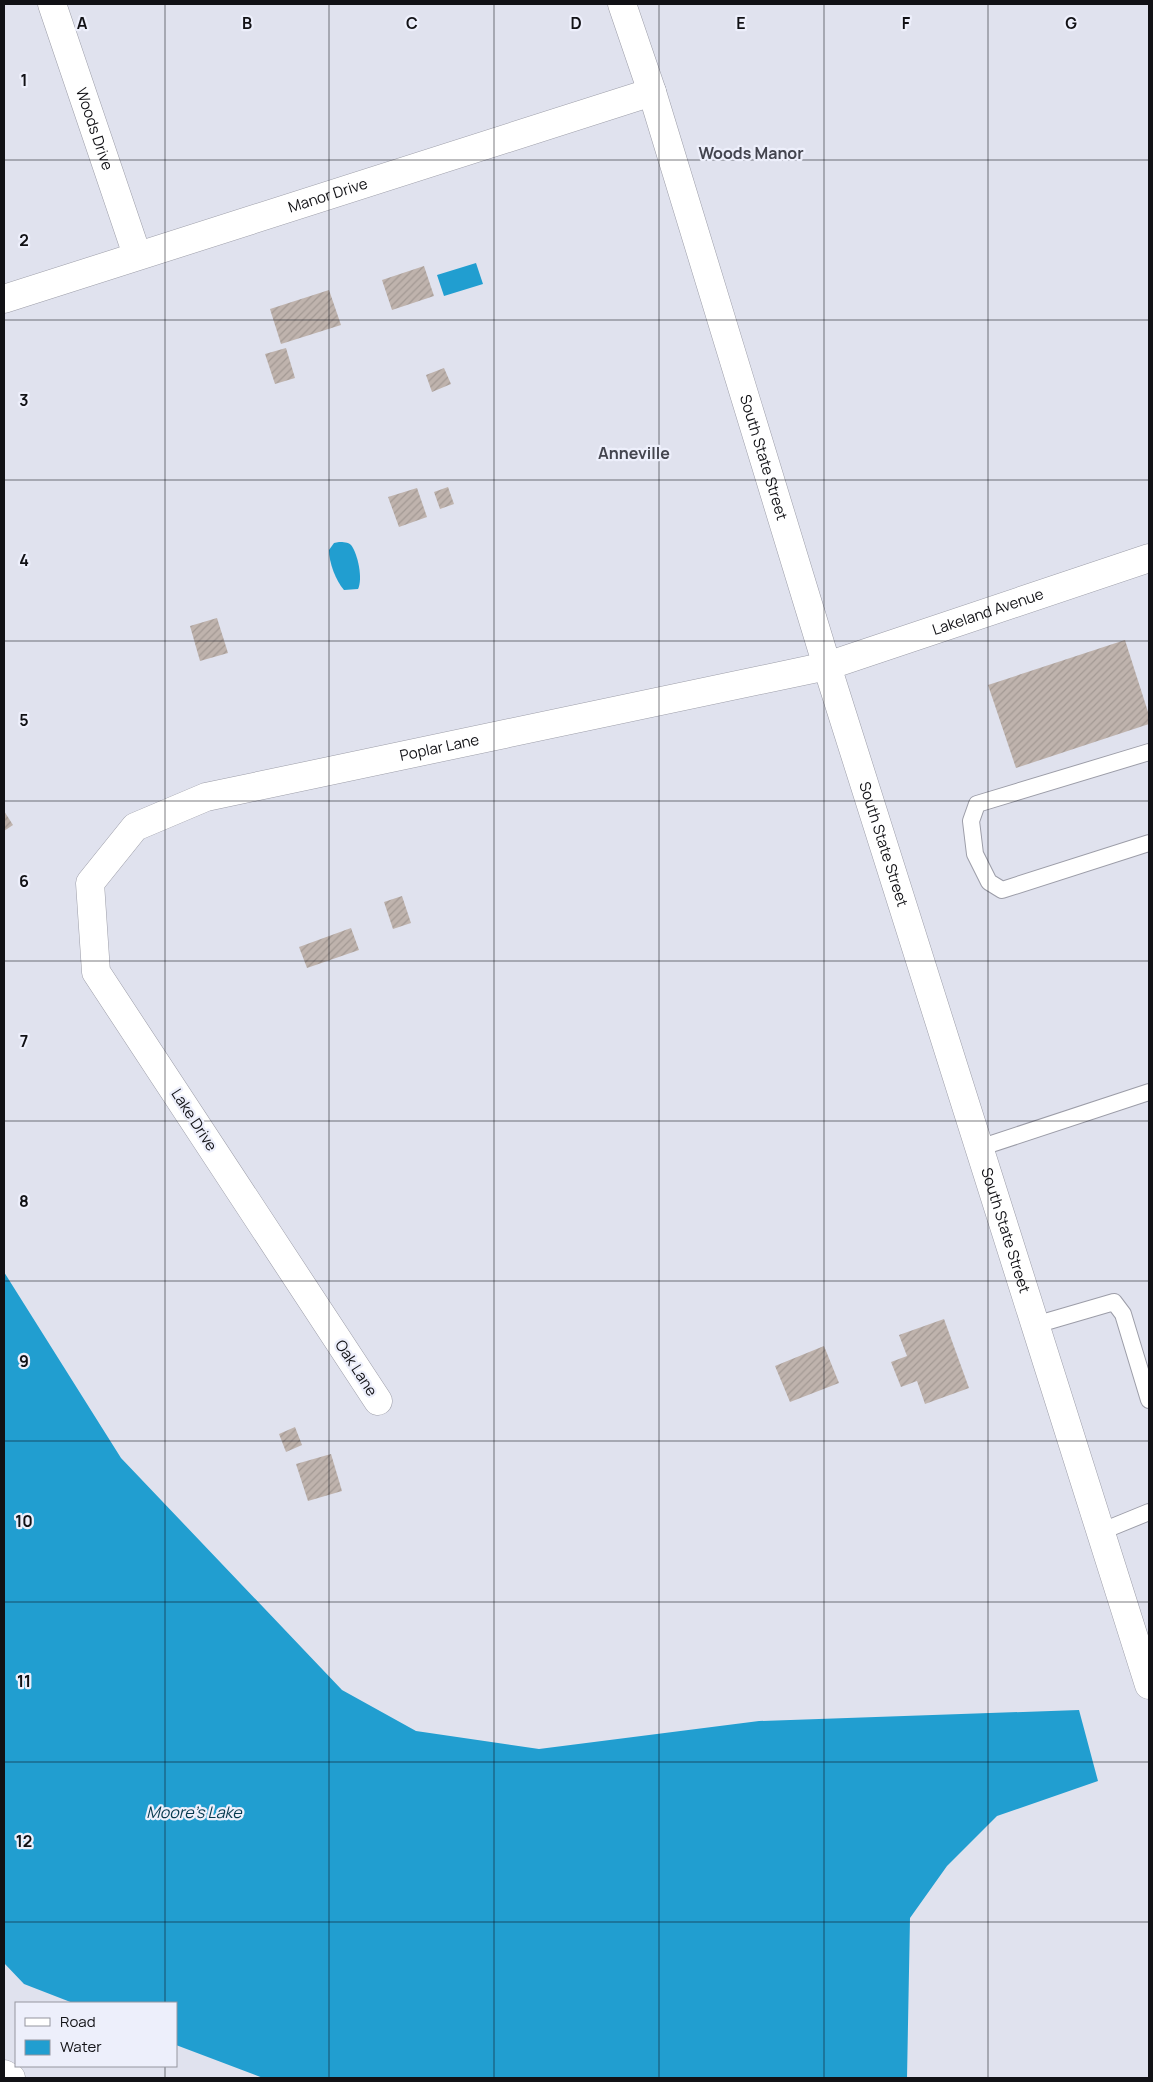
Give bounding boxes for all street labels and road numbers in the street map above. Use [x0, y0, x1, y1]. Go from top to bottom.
street label: Woods Drive [71, 85, 119, 173]
street label: Manor Drive [285, 172, 370, 218]
street label: South State Street [735, 392, 793, 523]
street label: Lakeland Avenue [929, 583, 1046, 640]
street label: Poplar Lane [398, 729, 481, 766]
street label: South State Street [854, 779, 913, 909]
street label: Lake Drive [167, 1085, 222, 1155]
street label: South State Street [976, 1165, 1035, 1296]
street label: Oak Lane [330, 1335, 383, 1400]

